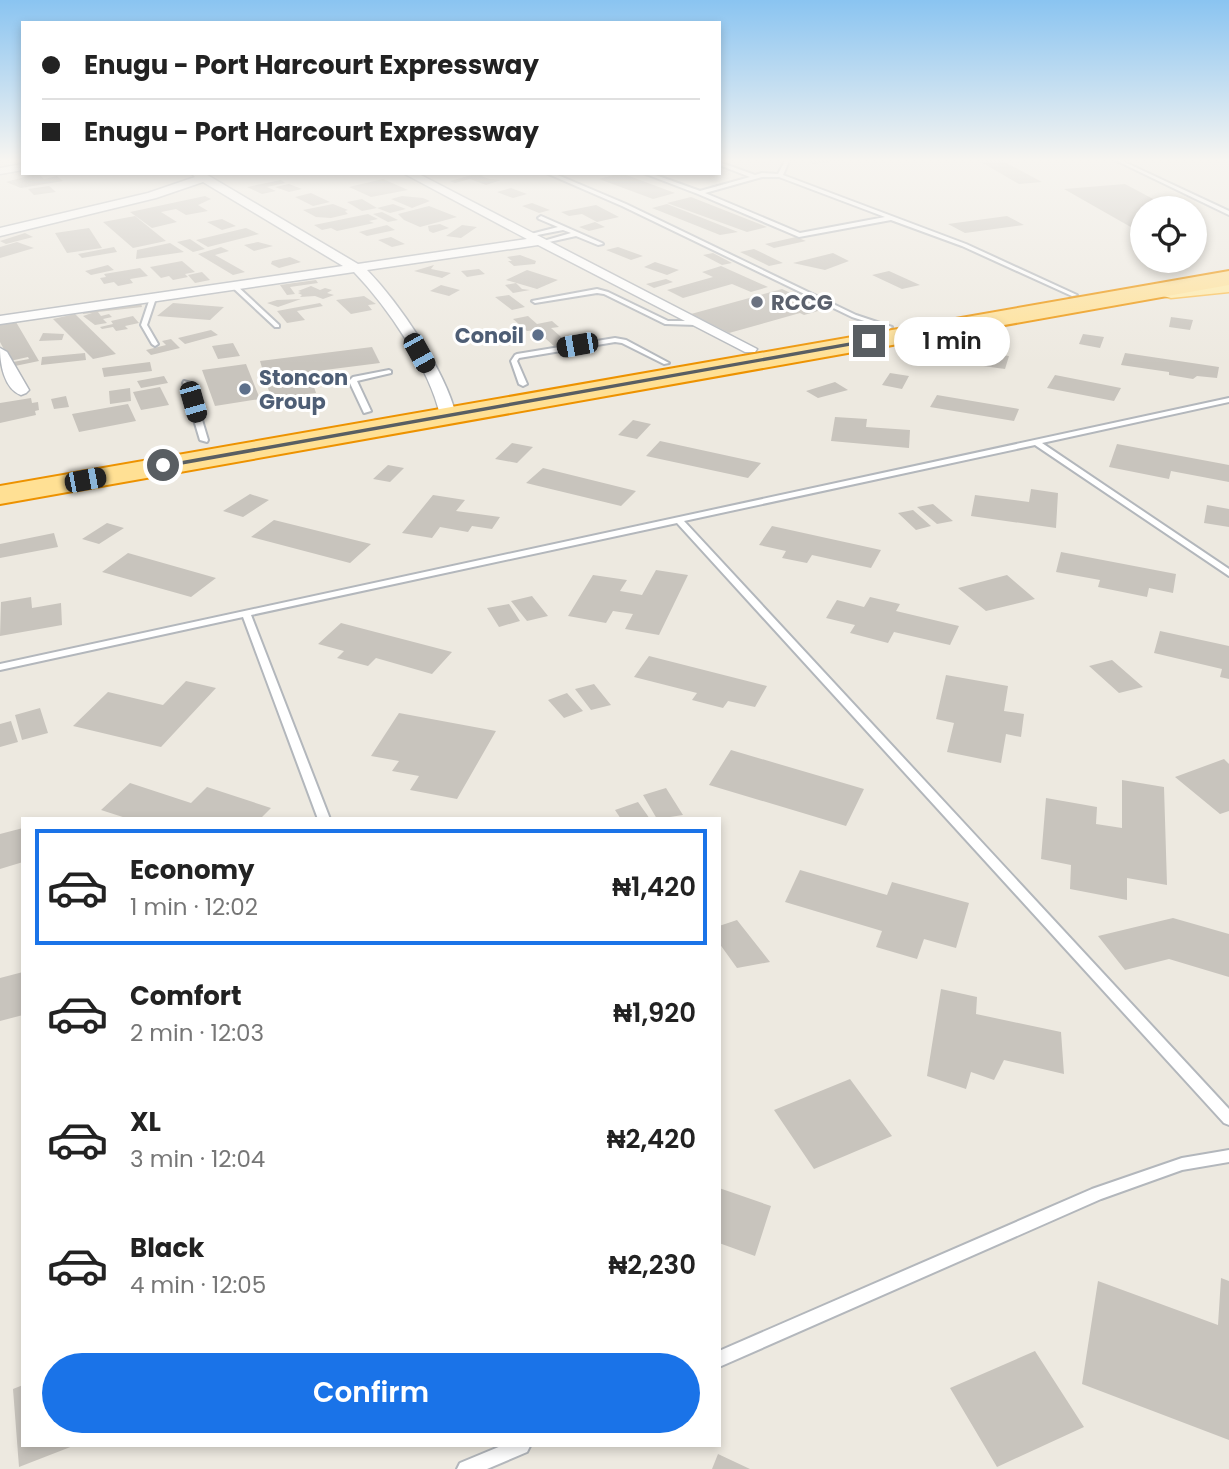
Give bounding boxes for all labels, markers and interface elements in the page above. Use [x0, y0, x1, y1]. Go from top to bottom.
text: Enugu - Port Harcourt Expressway [84, 47, 539, 83]
text: Enugu - Port Harcourt Expressway [84, 114, 539, 150]
map controls [1130, 196, 1207, 273]
button: locate [1130, 196, 1207, 273]
place label: RCCG [771, 288, 833, 317]
marker: RCCG [749, 294, 765, 310]
callout: 1 min [894, 316, 1009, 366]
place label: Conoil [455, 321, 524, 350]
route end [853, 325, 885, 357]
text: 1 min [922, 325, 982, 357]
marker: Conoil [530, 327, 546, 343]
car [400, 330, 439, 376]
car [555, 331, 600, 359]
place label: Stoncon Group [259, 363, 348, 416]
car [178, 379, 209, 425]
marker: Stoncon Group [237, 381, 253, 397]
route start [147, 449, 179, 481]
car [63, 466, 108, 494]
text: Economy [130, 852, 254, 888]
icon: car [46, 856, 109, 919]
text: ₦1,420 [612, 869, 696, 905]
text: 1 min · 12:02 [130, 891, 258, 923]
text: Comfort [130, 978, 242, 1014]
icon: car [46, 982, 109, 1045]
text: ₦1,920 [613, 995, 696, 1031]
text: 2 min · 12:03 [130, 1017, 264, 1049]
text: XL [130, 1104, 161, 1140]
icon: car [46, 1108, 109, 1171]
text: ₦2,420 [607, 1121, 696, 1157]
text: 3 min · 12:04 [130, 1143, 265, 1175]
text: Black [130, 1230, 204, 1266]
icon: car [46, 1234, 109, 1297]
text: ₦2,230 [608, 1247, 696, 1283]
text: 4 min · 12:05 [130, 1269, 266, 1301]
button: Confirm [42, 1353, 700, 1433]

